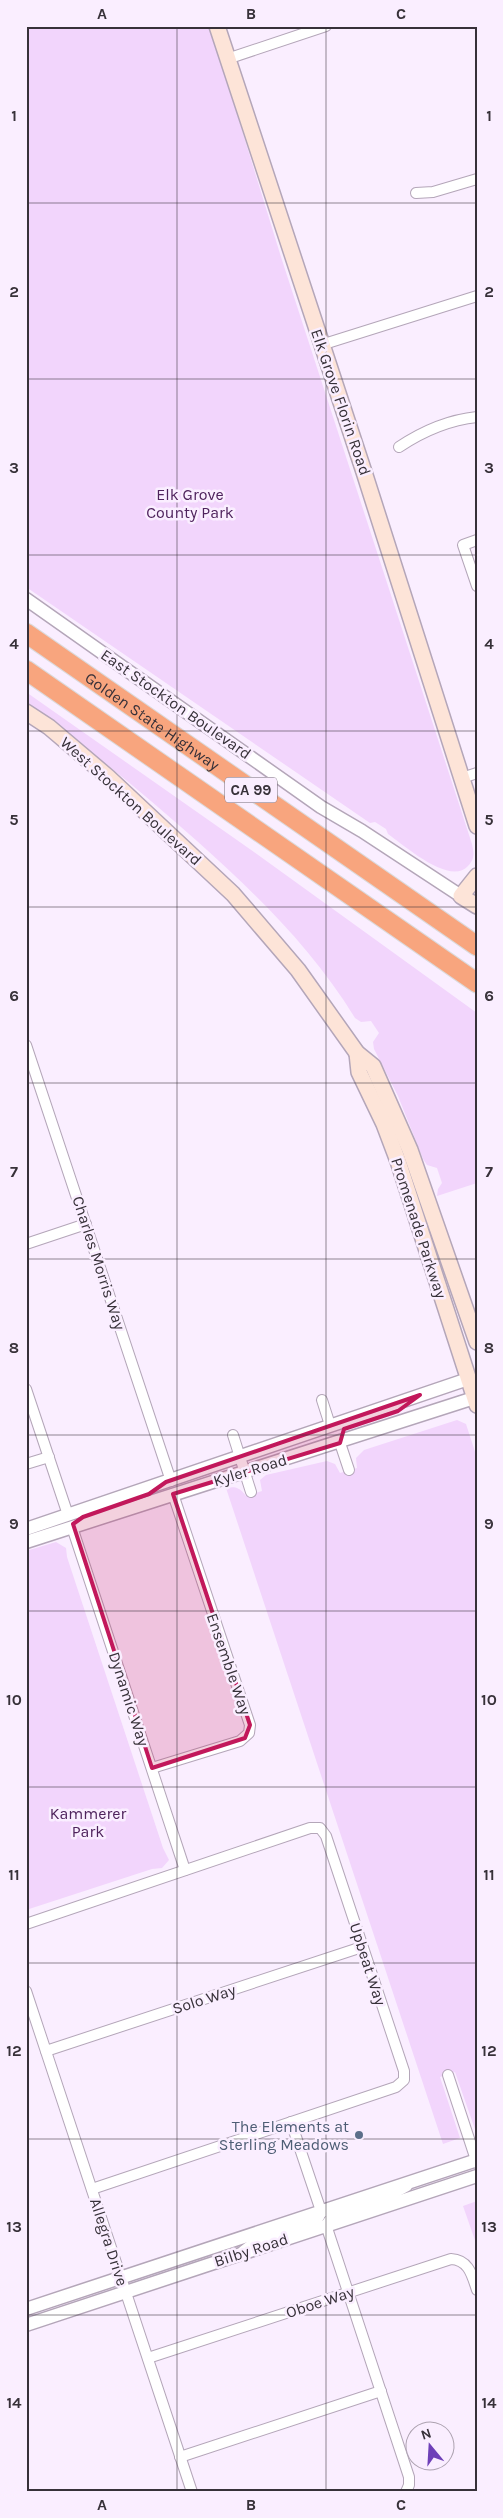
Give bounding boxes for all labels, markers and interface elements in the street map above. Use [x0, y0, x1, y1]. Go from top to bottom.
text: A [97, 4, 107, 23]
text: B [246, 4, 256, 23]
text: C [396, 4, 406, 23]
text: 1 [11, 106, 17, 125]
text: 1 [486, 106, 492, 125]
text: 2 [9, 282, 19, 301]
text: 2 [484, 282, 494, 301]
street label: Elk Grove Florin Road [307, 326, 375, 478]
text: 3 [9, 458, 19, 477]
text: 3 [484, 458, 494, 477]
park label: Elk Grove County Park [146, 485, 234, 522]
text: 4 [9, 634, 19, 653]
text: 4 [484, 634, 494, 653]
street label: East Stockton Boulevard [97, 645, 255, 763]
street label: Golden State Highway [82, 668, 224, 774]
street label: West Stockton Boulevard [57, 733, 205, 869]
road number: CA 99 [225, 778, 277, 802]
text: 5 [9, 810, 19, 829]
text: 5 [484, 810, 494, 829]
text: 6 [9, 986, 19, 1005]
text: 6 [484, 986, 494, 1005]
street label: Promenade Parkway [387, 1155, 451, 1301]
text: 7 [10, 1162, 18, 1181]
text: 7 [485, 1162, 493, 1181]
street label: Charles Morris Way [68, 1194, 130, 1333]
text: 8 [9, 1338, 19, 1357]
text: 8 [484, 1338, 494, 1357]
street label: Kyler Road [211, 1450, 289, 1490]
text: 9 [9, 1514, 19, 1533]
text: 9 [484, 1514, 494, 1533]
street label: Ensemble Way [203, 1611, 255, 1718]
street label: Dynamic Way [105, 1649, 153, 1749]
text: 10 [6, 1690, 22, 1709]
text: 10 [481, 1690, 497, 1709]
park label: Kammerer Park [50, 1804, 126, 1841]
text: 11 [8, 1865, 20, 1884]
text: 11 [483, 1865, 495, 1884]
street label: Upbeat Way [346, 1920, 391, 2008]
street label: Solo Way [170, 1980, 239, 2018]
text: 12 [6, 2041, 22, 2060]
text: 12 [481, 2041, 497, 2060]
place label: The Elements at Sterling Meadows [219, 2117, 349, 2154]
marker: The Elements at Sterling Meadows [353, 2129, 365, 2141]
street label: Allegra Drive [86, 2196, 132, 2288]
text: 13 [6, 2217, 22, 2236]
text: 13 [481, 2217, 497, 2236]
street label: Bilby Road [212, 2229, 290, 2271]
street label: Oboe Way [283, 2282, 357, 2322]
text: 14 [6, 2393, 22, 2412]
text: 14 [481, 2393, 497, 2412]
north arrow [406, 2420, 456, 2470]
text: N [419, 2424, 434, 2444]
text: A [97, 2495, 107, 2514]
text: B [246, 2495, 256, 2514]
text: C [396, 2495, 406, 2514]

